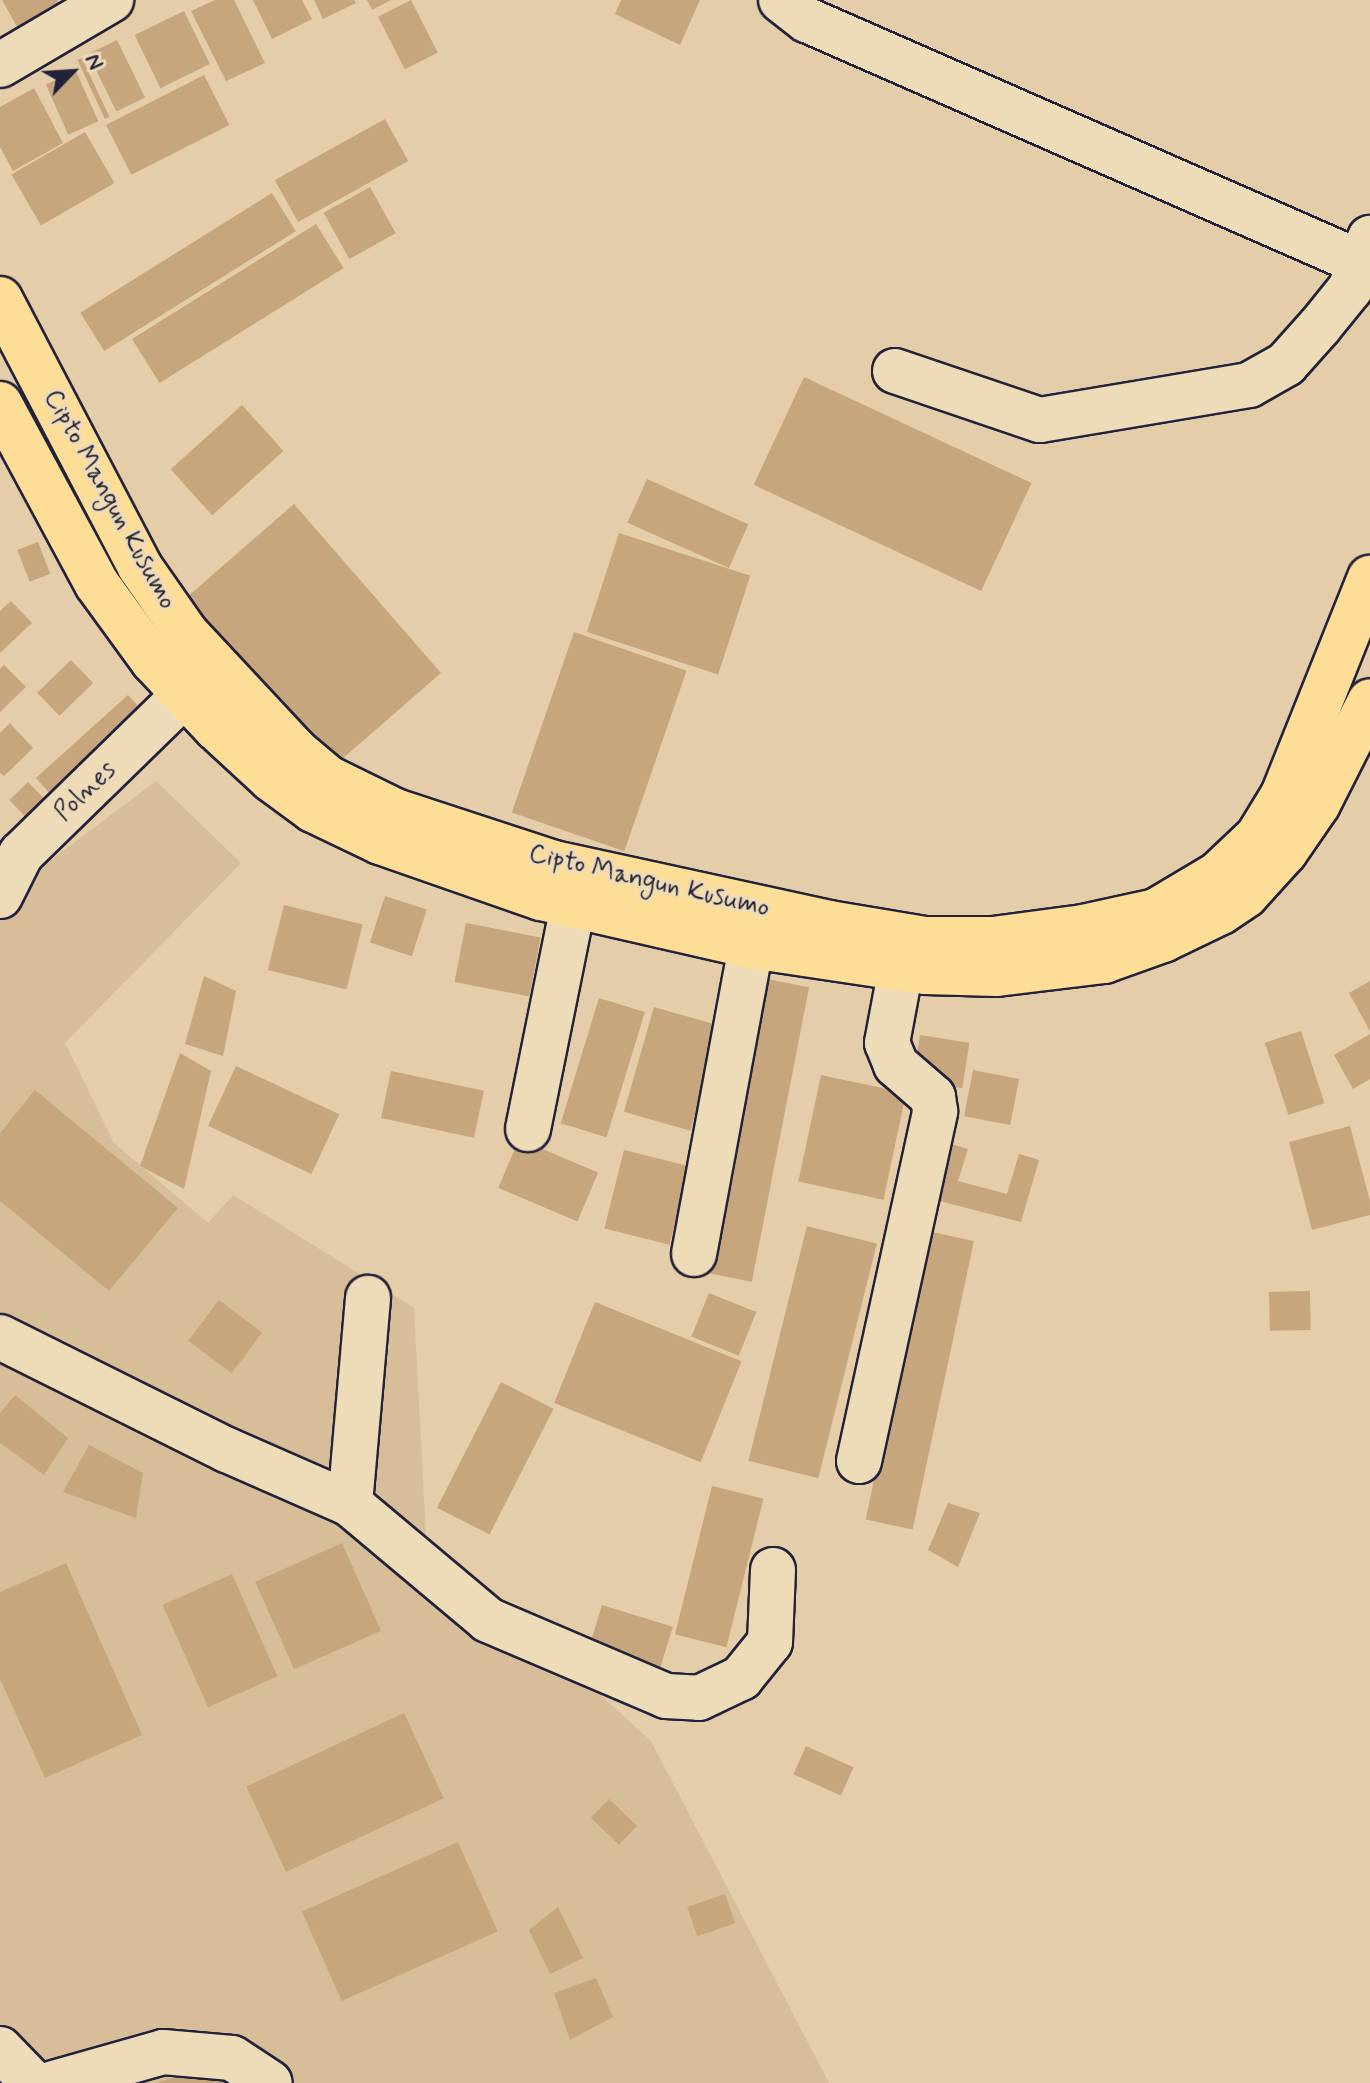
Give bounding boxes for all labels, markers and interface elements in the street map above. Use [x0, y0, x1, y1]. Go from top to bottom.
north arrow [32, 32, 112, 112]
text: N [78, 49, 110, 74]
street label: Cipto Mangun Kusumo [35, 384, 183, 616]
street label: Polnes [49, 755, 123, 829]
street label: Cipto Mangun Kusumo [525, 839, 773, 925]

